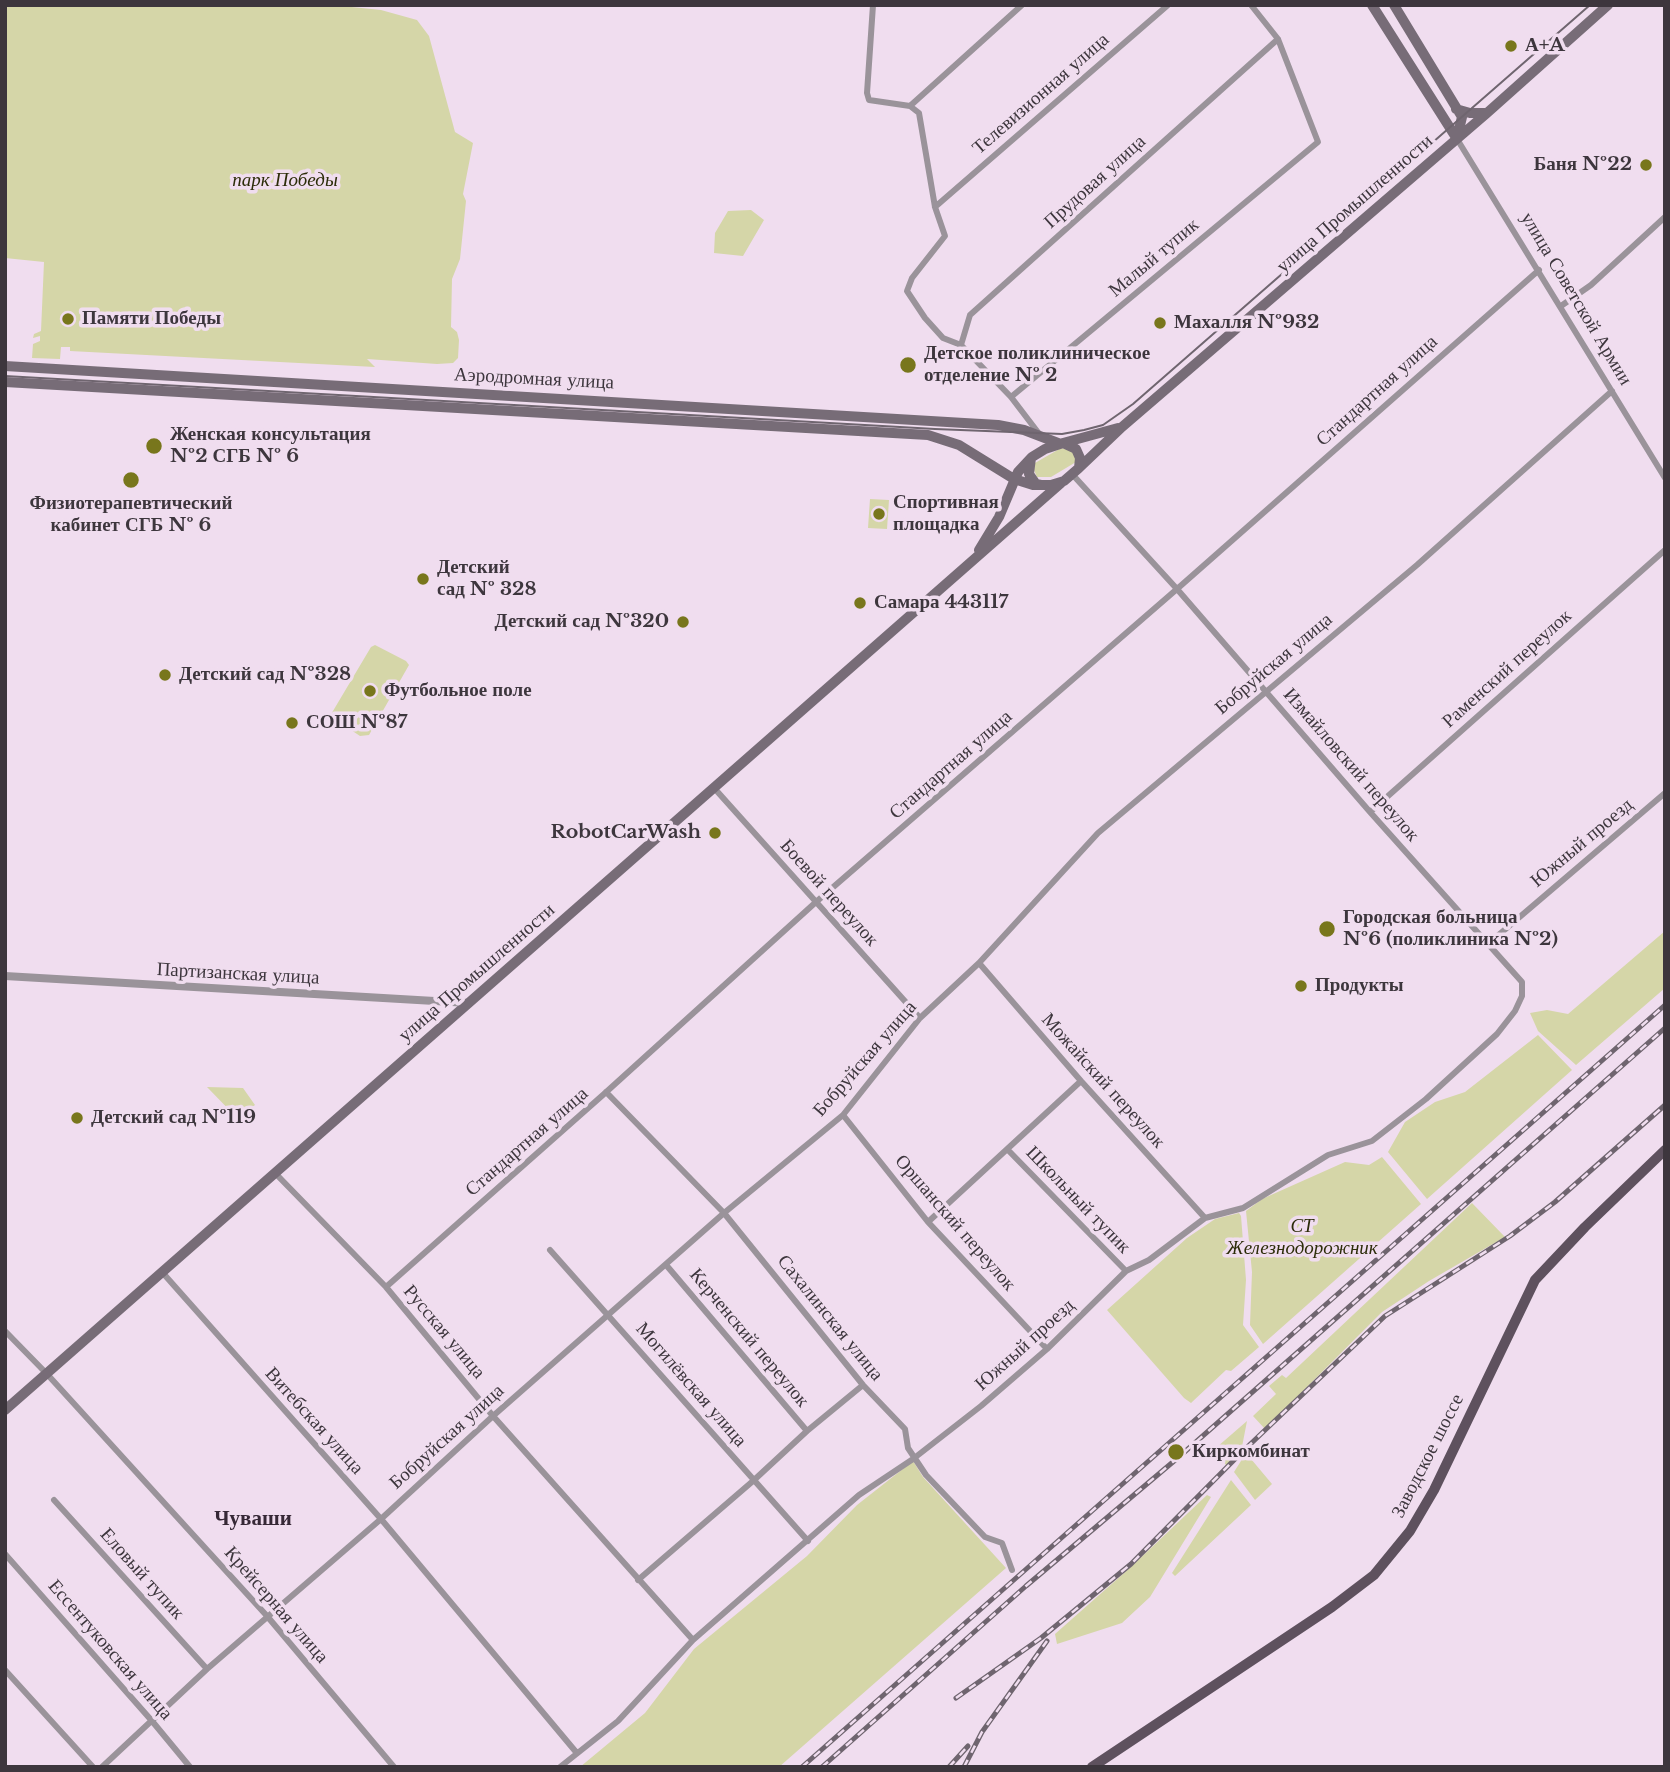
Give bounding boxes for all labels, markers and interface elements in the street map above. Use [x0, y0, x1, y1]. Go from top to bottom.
street label: Телевизионная улица [968, 29, 1114, 159]
place label: А+A [1525, 35, 1565, 57]
marker: А+A [1503, 38, 1519, 54]
street label: Прудовая улица [1040, 130, 1150, 234]
street label: улица Промышленности [1272, 130, 1438, 278]
place label: Баня №22 [1534, 154, 1632, 176]
marker: Баня №22 [1638, 157, 1654, 173]
park label: парк Победы [232, 170, 338, 192]
street label: улица Советской Армии [1515, 208, 1637, 390]
street label: Малый тупик [1104, 214, 1204, 302]
place label: Памяти Победы [82, 308, 221, 330]
marker: Памяти Победы [60, 311, 76, 327]
place label: Махалля №932 [1174, 312, 1319, 334]
marker: Махалля №932 [1152, 315, 1168, 331]
street label: Стандартная улица [1312, 331, 1442, 451]
place label: Детское поликлиническое отделение № 2 [924, 343, 1150, 387]
marker: Детское поликлиническое отделение № 2 [898, 355, 918, 375]
street label: Аэродромная улица [453, 363, 615, 395]
place label: Женская консультация №2 СГБ № 6 [170, 424, 371, 468]
marker: Женская консультация №2 СГБ № 6 [144, 436, 164, 456]
marker: Физиотерапевтический кабинет СГБ № 6 [121, 470, 141, 490]
place label: Спортивная площадка [893, 492, 999, 536]
place label: Физиотерапевтический кабинет СГБ № 6 [30, 493, 232, 537]
marker: Спортивная площадка [871, 506, 887, 522]
place label: Детский сад № 328 [437, 557, 537, 601]
marker: Детский сад № 328 [415, 571, 431, 587]
place label: Самара 443117 [874, 592, 1008, 614]
marker: Самара 443117 [852, 595, 868, 611]
street label: Раменский переулок [1438, 605, 1576, 733]
street label: Бобруйская улица [1211, 608, 1337, 720]
place label: Детский сад №320 [495, 611, 669, 633]
marker: Детский сад №320 [675, 614, 691, 630]
place label: Детский сад №328 [179, 664, 351, 686]
marker: Детский сад №328 [157, 667, 173, 683]
place label: Футбольное поле [384, 680, 532, 702]
marker: Футбольное поле [362, 683, 378, 699]
street label: Измайловский переулок [1278, 684, 1424, 846]
street label: Стандартная улица [885, 706, 1017, 824]
place label: СОШ №87 [306, 712, 407, 734]
marker: СОШ №87 [284, 715, 300, 731]
street label: Южный проезд [1526, 794, 1638, 892]
place label: RobotCarWash [550, 822, 701, 844]
marker: RobotCarWash [707, 825, 723, 841]
street label: Боевой переулок [775, 835, 883, 951]
street label: улица Промышленности [394, 899, 560, 1047]
place label: Городская больница №6 (поликлиника №2) [1343, 907, 1558, 951]
marker: Городская больница №6 (поликлиника №2) [1317, 919, 1337, 939]
street label: Партизанская улица [156, 958, 320, 990]
place label: Продукты [1315, 975, 1404, 997]
marker: Продукты [1293, 978, 1309, 994]
street label: Бобруйская улица [809, 996, 921, 1122]
street label: Можайский переулок [1036, 1009, 1170, 1153]
street label: Стандартная улица [461, 1083, 593, 1201]
place label: Детский сад №119 [91, 1107, 256, 1129]
marker: Детский сад №119 [69, 1110, 85, 1126]
street label: Школьный тупик [1021, 1142, 1135, 1258]
street label: Оршанский переулок [890, 1150, 1020, 1296]
park label: СТ Железнодорожник [1226, 1216, 1378, 1260]
street label: Сахалинская улица [772, 1250, 888, 1386]
street label: Керченский переулок [684, 1264, 814, 1412]
street label: Русская улица [398, 1280, 490, 1384]
street label: Южный проезд [970, 1294, 1080, 1396]
street label: Могилёвская улица [631, 1318, 751, 1452]
street label: Витебская улица [260, 1363, 368, 1479]
street label: Бобруйская улица [385, 1380, 509, 1494]
street label: Заводское шоссе [1387, 1390, 1469, 1522]
place label: Киркомбинат [1192, 1441, 1310, 1463]
marker: Киркомбинат [1166, 1442, 1186, 1462]
district label: Чуваши [214, 1506, 292, 1532]
street label: Еловый тупик [95, 1524, 189, 1624]
street label: Крейсерная улица [219, 1542, 333, 1668]
street label: Ессентуковская улица [43, 1575, 177, 1725]

